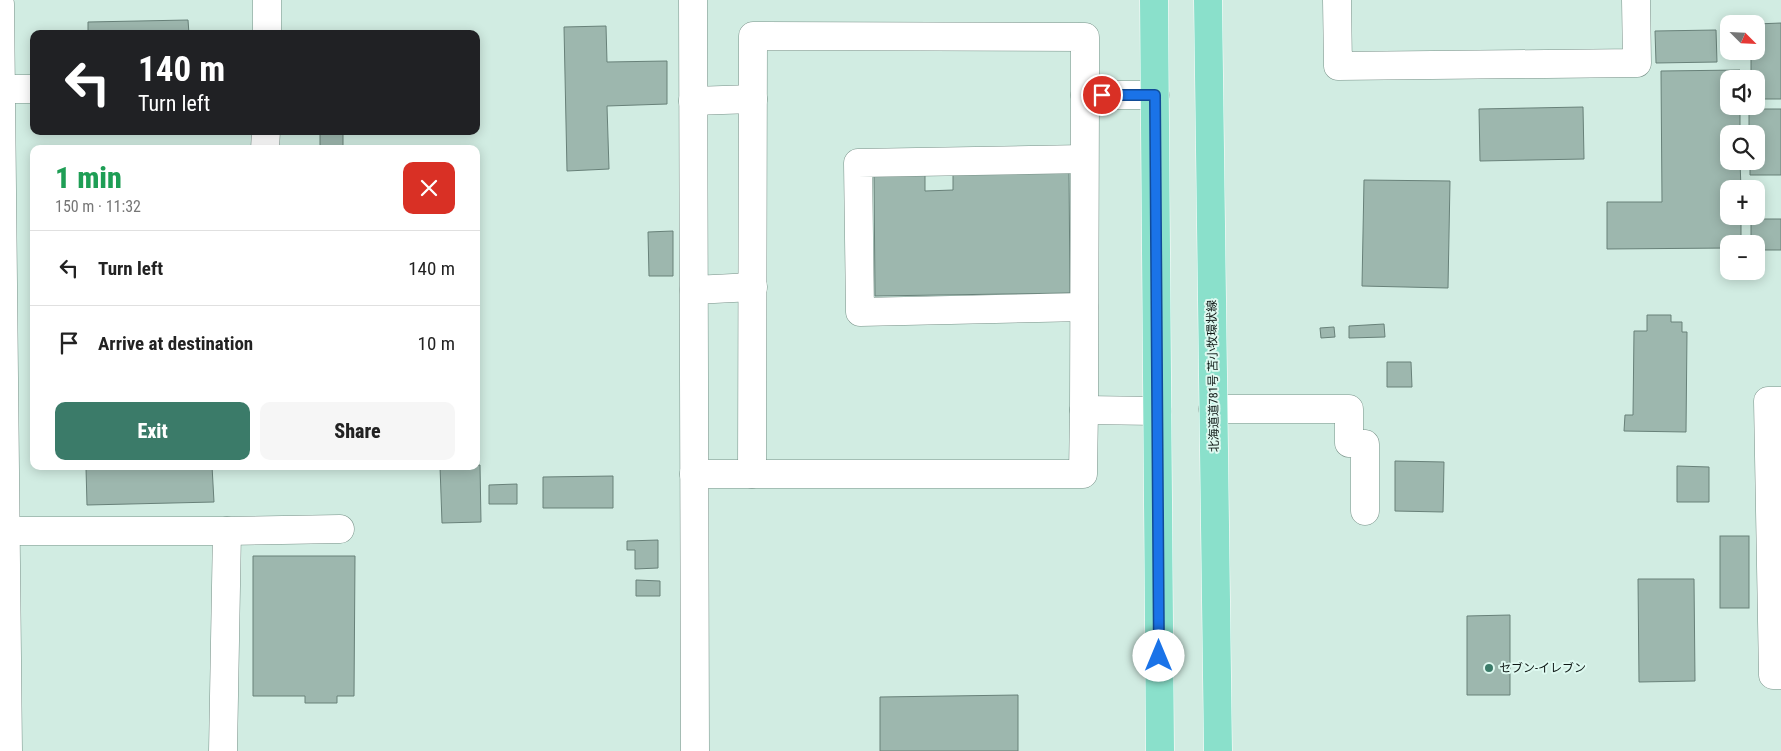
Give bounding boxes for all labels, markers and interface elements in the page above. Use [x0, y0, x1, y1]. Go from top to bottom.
north arrow [1720, 15, 1765, 60]
map controls [1720, 15, 1765, 280]
text: 140 m [138, 49, 225, 90]
icon: left [55, 50, 120, 115]
button: sound [1720, 70, 1765, 115]
pin [1081, 74, 1123, 116]
icon: arrive [1088, 81, 1116, 109]
text: Turn left [138, 91, 210, 116]
button: search [1720, 125, 1765, 170]
text: 1 min [55, 160, 122, 195]
button: close [403, 162, 455, 214]
button: + [1720, 180, 1765, 225]
text: 150 m · 11:32 [55, 197, 141, 216]
button: − [1720, 235, 1765, 280]
icon: left [55, 254, 83, 282]
text: Turn left [98, 257, 163, 280]
text: 140 m [408, 257, 455, 280]
street label: 北海道道781号 苫小牧環状線 [1205, 300, 1221, 452]
icon: arrive [55, 329, 83, 357]
text: Arrive at destination [98, 332, 253, 355]
text: 10 m [418, 332, 455, 355]
button: Exit [55, 402, 250, 460]
button: Share [260, 402, 455, 460]
position arrow [1132, 629, 1184, 681]
place label: セブン-イレブン [1499, 661, 1586, 675]
marker: セブン-イレブン [1483, 662, 1495, 674]

